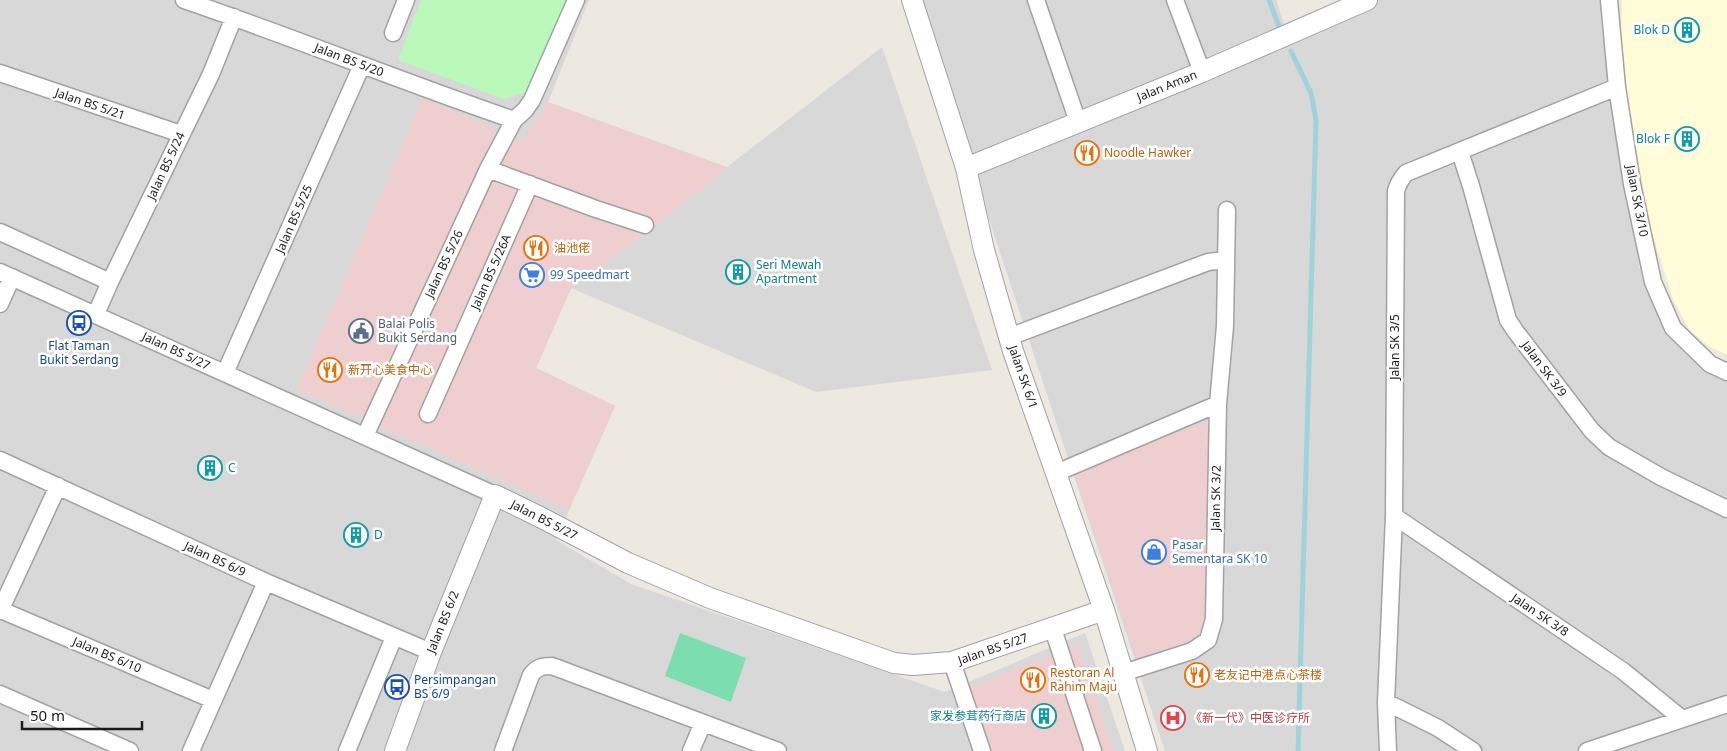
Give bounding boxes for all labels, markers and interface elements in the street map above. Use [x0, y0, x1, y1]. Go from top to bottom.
building icon: Blok D [1674, 17, 1700, 43]
place label: Blok D [1634, 21, 1670, 38]
street label: Jalan BS 5/20 [311, 38, 386, 81]
street label: Jalan Aman [1133, 66, 1199, 106]
street label: Jalan BS 5/21 [52, 83, 127, 123]
building icon: Blok F [1674, 126, 1700, 152]
street label: Jalan BS 5/24 [142, 129, 189, 203]
place label: Blok F [1636, 130, 1670, 147]
restaurant icon: Noodle Hawker [1074, 140, 1100, 166]
place label: Noodle Hawker [1104, 144, 1191, 161]
street label: Jalan SK 3/10 [1622, 163, 1653, 238]
street label: Jalan BS 5/25 [271, 182, 316, 256]
street label: Jalan BS 5/26 [420, 227, 467, 301]
street label: Jalan BS 5/26A [466, 231, 515, 313]
restaurant icon: 油池佬 [523, 235, 549, 261]
place label: 油池佬 [554, 239, 590, 256]
place label: Seri Mewah Apartment [756, 256, 822, 287]
building icon: Seri Mewah Apartment [725, 259, 751, 285]
supermarket icon: 99 Speedmart [519, 262, 545, 288]
place label: 99 Speedmart [550, 266, 630, 283]
bus stop icon: Flat Taman Bukit Serdang [66, 310, 92, 336]
street label: Jalan SK 3/5 [1386, 314, 1403, 381]
place label: Balai Polis Bukit Serdang [378, 315, 457, 346]
public building icon: Balai Polis Bukit Serdang [348, 318, 374, 344]
street label: Jalan BS 5/27 [139, 327, 213, 374]
place label: Flat Taman Bukit Serdang [39, 337, 119, 368]
street label: Jalan SK 3/9 [1517, 337, 1571, 400]
street label: Jalan SK 6/1 [1004, 342, 1042, 411]
restaurant icon: 新开心美食中心 [317, 357, 343, 383]
place label: 新开心美食中心 [348, 361, 432, 378]
building icon: C [197, 455, 223, 481]
place label: C [228, 459, 236, 476]
street label: Jalan SK 3/2 [1206, 465, 1225, 532]
street label: Jalan BS 5/27 [507, 495, 581, 544]
building icon: D [343, 522, 369, 548]
place label: D [374, 526, 383, 543]
street label: Jalan BS 6/9 [181, 536, 249, 580]
place label: Pasar Sementara SK 10 [1172, 536, 1267, 567]
shop icon: Pasar Sementara SK 10 [1141, 539, 1167, 565]
street label: Jalan BS 6/2 [422, 588, 463, 657]
street label: Jalan SK 3/8 [1507, 589, 1572, 640]
street label: Jalan BS 5/27 [955, 629, 1030, 669]
street label: Jalan BS 6/10 [69, 632, 144, 677]
restaurant icon: 老友记中港点心茶楼 [1184, 662, 1210, 688]
place label: Restoran Al Rahim Maju [1050, 664, 1117, 695]
place label: 老友记中港点心茶楼 [1214, 666, 1322, 683]
restaurant icon: Restoran Al Rahim Maju [1020, 667, 1046, 693]
place label: Persimpangan BS 6/9 [414, 671, 496, 702]
bus stop icon: Persimpangan BS 6/9 [384, 674, 410, 700]
scale bar [22, 698, 142, 730]
building icon: 家发参茸药行商店 [1031, 703, 1057, 729]
text: 50 m [30, 705, 65, 725]
hospital icon: 《新一代》中医诊疗所 [1160, 705, 1186, 731]
place label: 家发参茸药行商店 [930, 707, 1026, 724]
place label: 《新一代》中医诊疗所 [1190, 709, 1310, 726]

